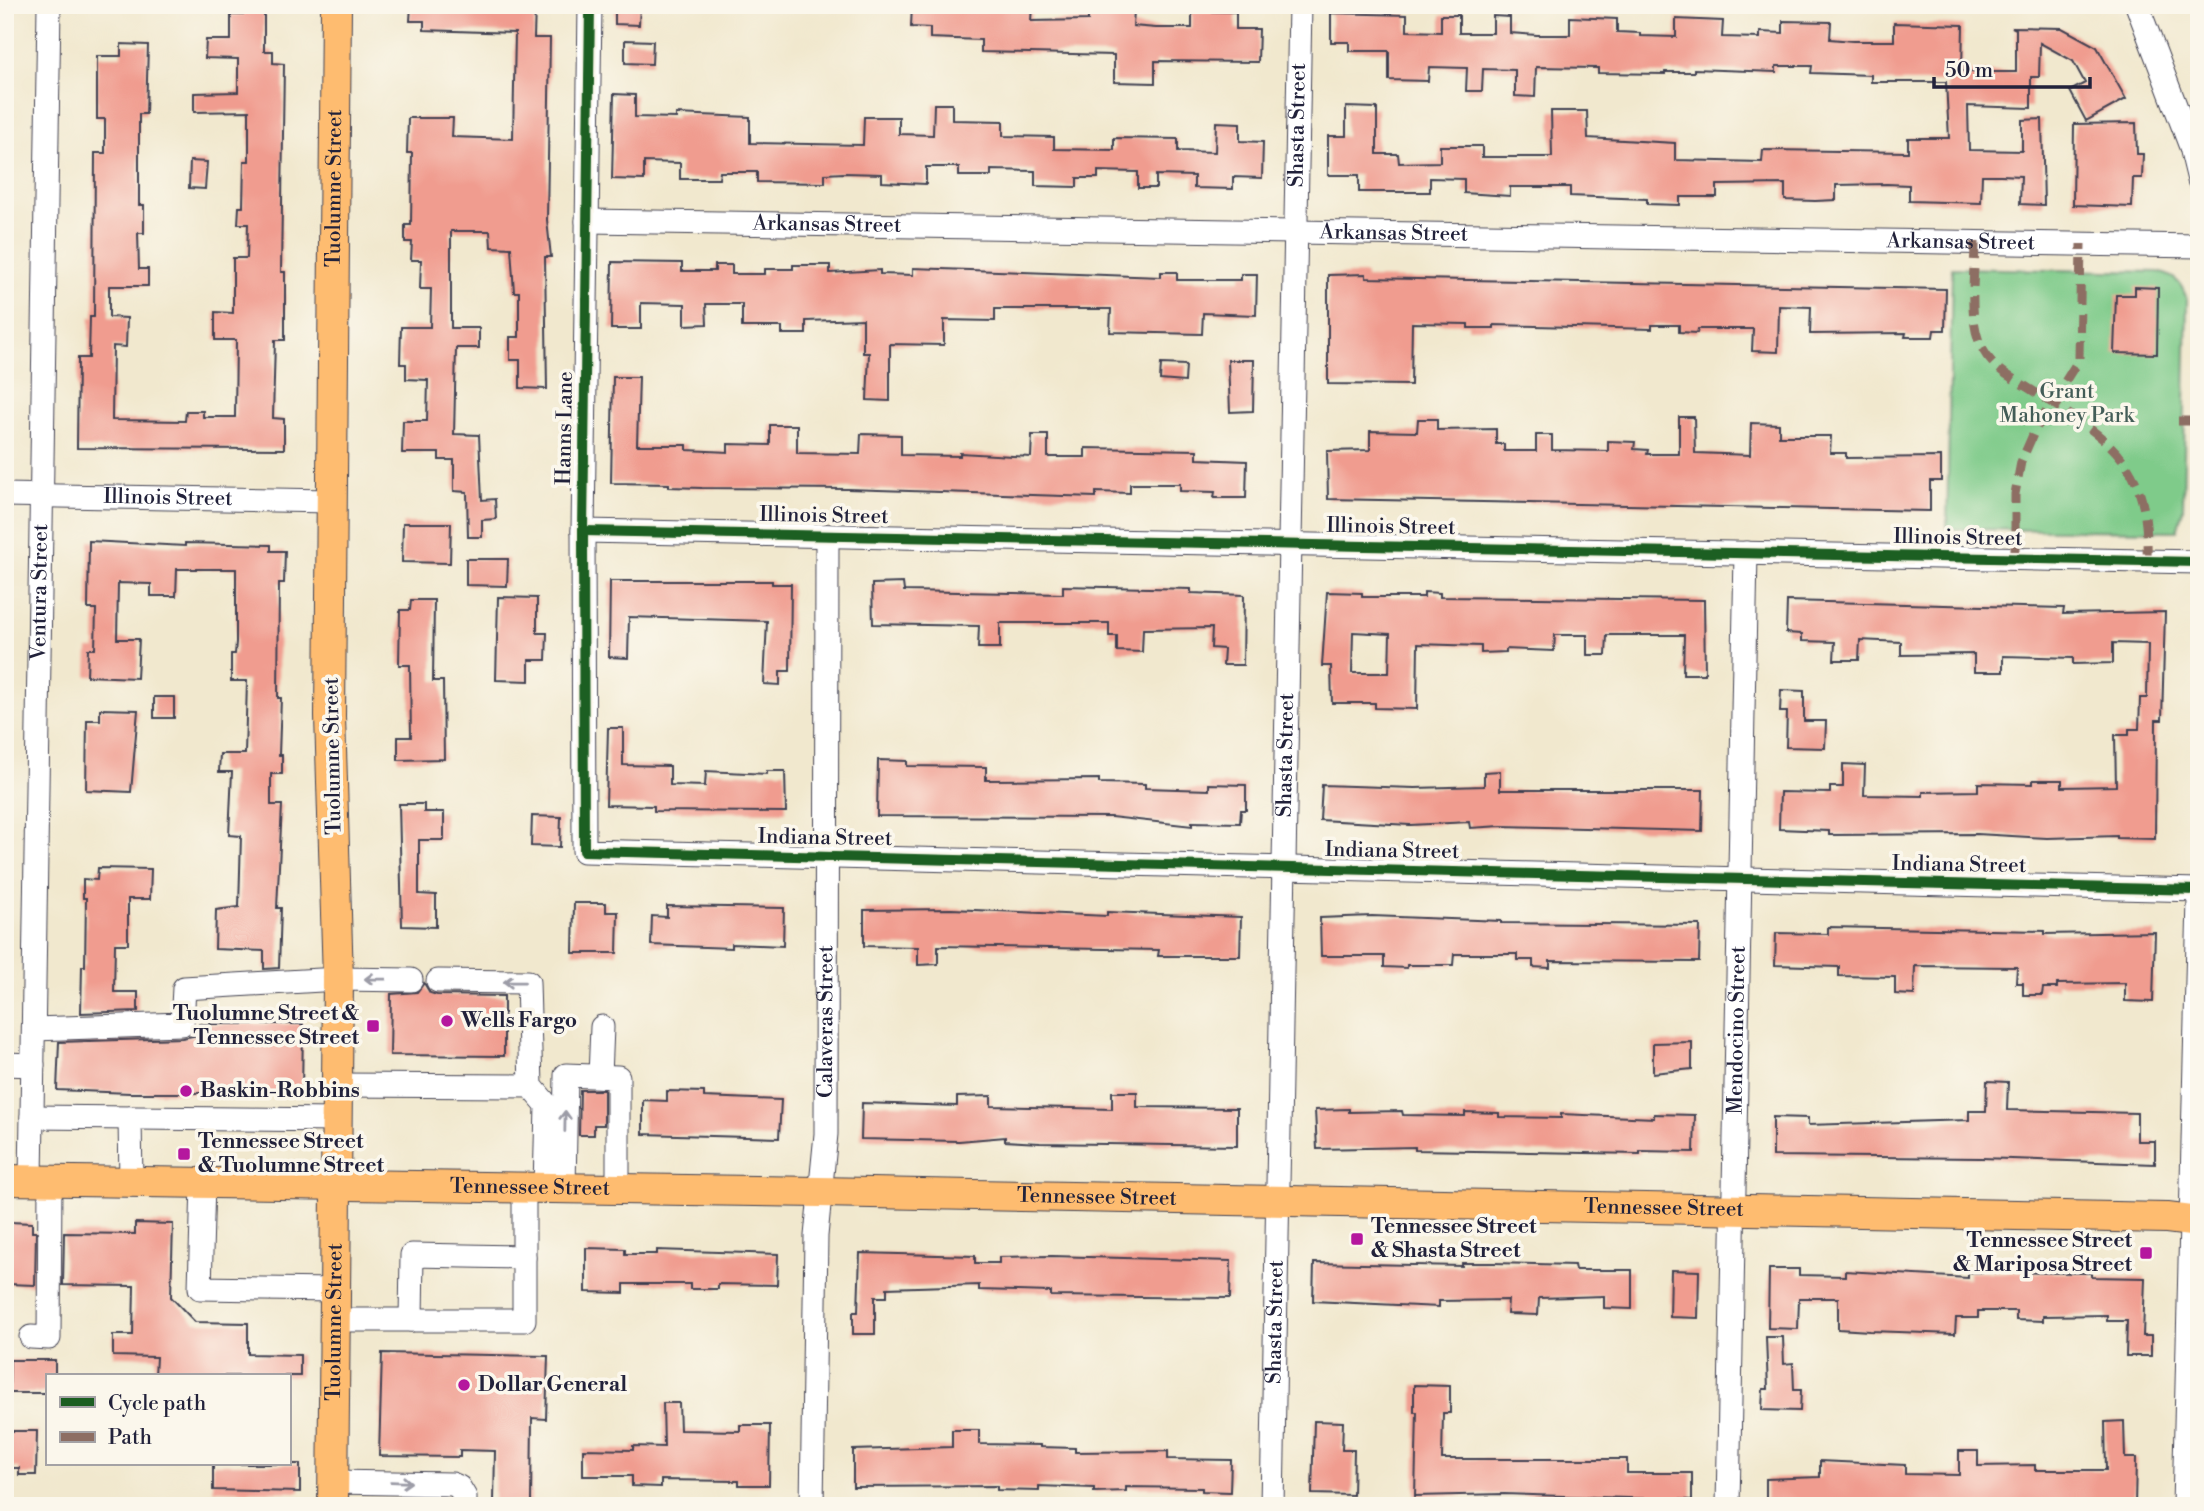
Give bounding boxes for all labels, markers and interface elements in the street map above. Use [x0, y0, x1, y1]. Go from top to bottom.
scale bar [1934, 46, 2090, 90]
text: 50 m [1945, 58, 1993, 84]
street label: Shasta Street [1284, 62, 1312, 188]
street label: Tuolumne Street [321, 109, 348, 267]
street label: Arkansas Street [752, 211, 902, 239]
street label: Arkansas Street [1318, 219, 1469, 248]
street label: Arkansas Street [1885, 228, 2036, 256]
street label: Hanns Lane [551, 371, 579, 485]
park label: Grant Mahoney Park [2000, 379, 2135, 429]
street label: Illinois Street [103, 484, 233, 512]
street label: Illinois Street [759, 502, 889, 530]
street label: Illinois Street [1326, 513, 1456, 541]
street label: Ventura Street [26, 523, 54, 662]
street label: Illinois Street [1893, 524, 2023, 552]
street label: Tuolumne Street [319, 676, 347, 835]
street label: Shasta Street [1272, 692, 1300, 818]
street label: Indiana Street [758, 824, 893, 852]
street label: Indiana Street [1325, 837, 1460, 865]
street label: Indiana Street [1892, 851, 2027, 879]
street label: Calaveras Street [813, 945, 839, 1098]
street label: Mendocino Street [1722, 945, 1752, 1115]
one-way arrow [363, 973, 386, 986]
one-way arrow [503, 975, 526, 989]
place label: Tuolumne Street & Tennessee Street [173, 1001, 360, 1051]
place label: Wells Fargo [460, 1008, 577, 1034]
marker: Wells Fargo [439, 1013, 455, 1029]
marker: Tuolumne Street & Tennessee Street [365, 1018, 381, 1034]
place label: Baskin-Robbins [200, 1078, 360, 1104]
marker: Baskin-Robbins [178, 1083, 194, 1099]
one-way arrow [558, 1109, 572, 1132]
place label: Tennessee Street & Tuolumne Street [198, 1129, 384, 1179]
marker: Tennessee Street & Tuolumne Street [176, 1146, 192, 1162]
street label: Tennessee Street [450, 1174, 611, 1202]
street label: Tennessee Street [1017, 1183, 1178, 1212]
street label: Tennessee Street [1583, 1194, 1745, 1223]
place label: Tennessee Street & Shasta Street [1371, 1214, 1537, 1264]
place label: Tennessee Street & Mariposa Street [1953, 1228, 2133, 1278]
marker: Tennessee Street & Shasta Street [1349, 1231, 1365, 1247]
street label: Tuolumne Street [321, 1242, 348, 1401]
marker: Tennessee Street & Mariposa Street [2138, 1245, 2154, 1261]
street label: Shasta Street [1261, 1259, 1290, 1384]
place label: Dollar General [478, 1372, 627, 1398]
legend [46, 1374, 290, 1466]
marker: Dollar General [456, 1377, 472, 1393]
text: Cycle path [108, 1391, 207, 1417]
text: Path [108, 1425, 153, 1451]
one-way arrow [390, 1475, 413, 1488]

